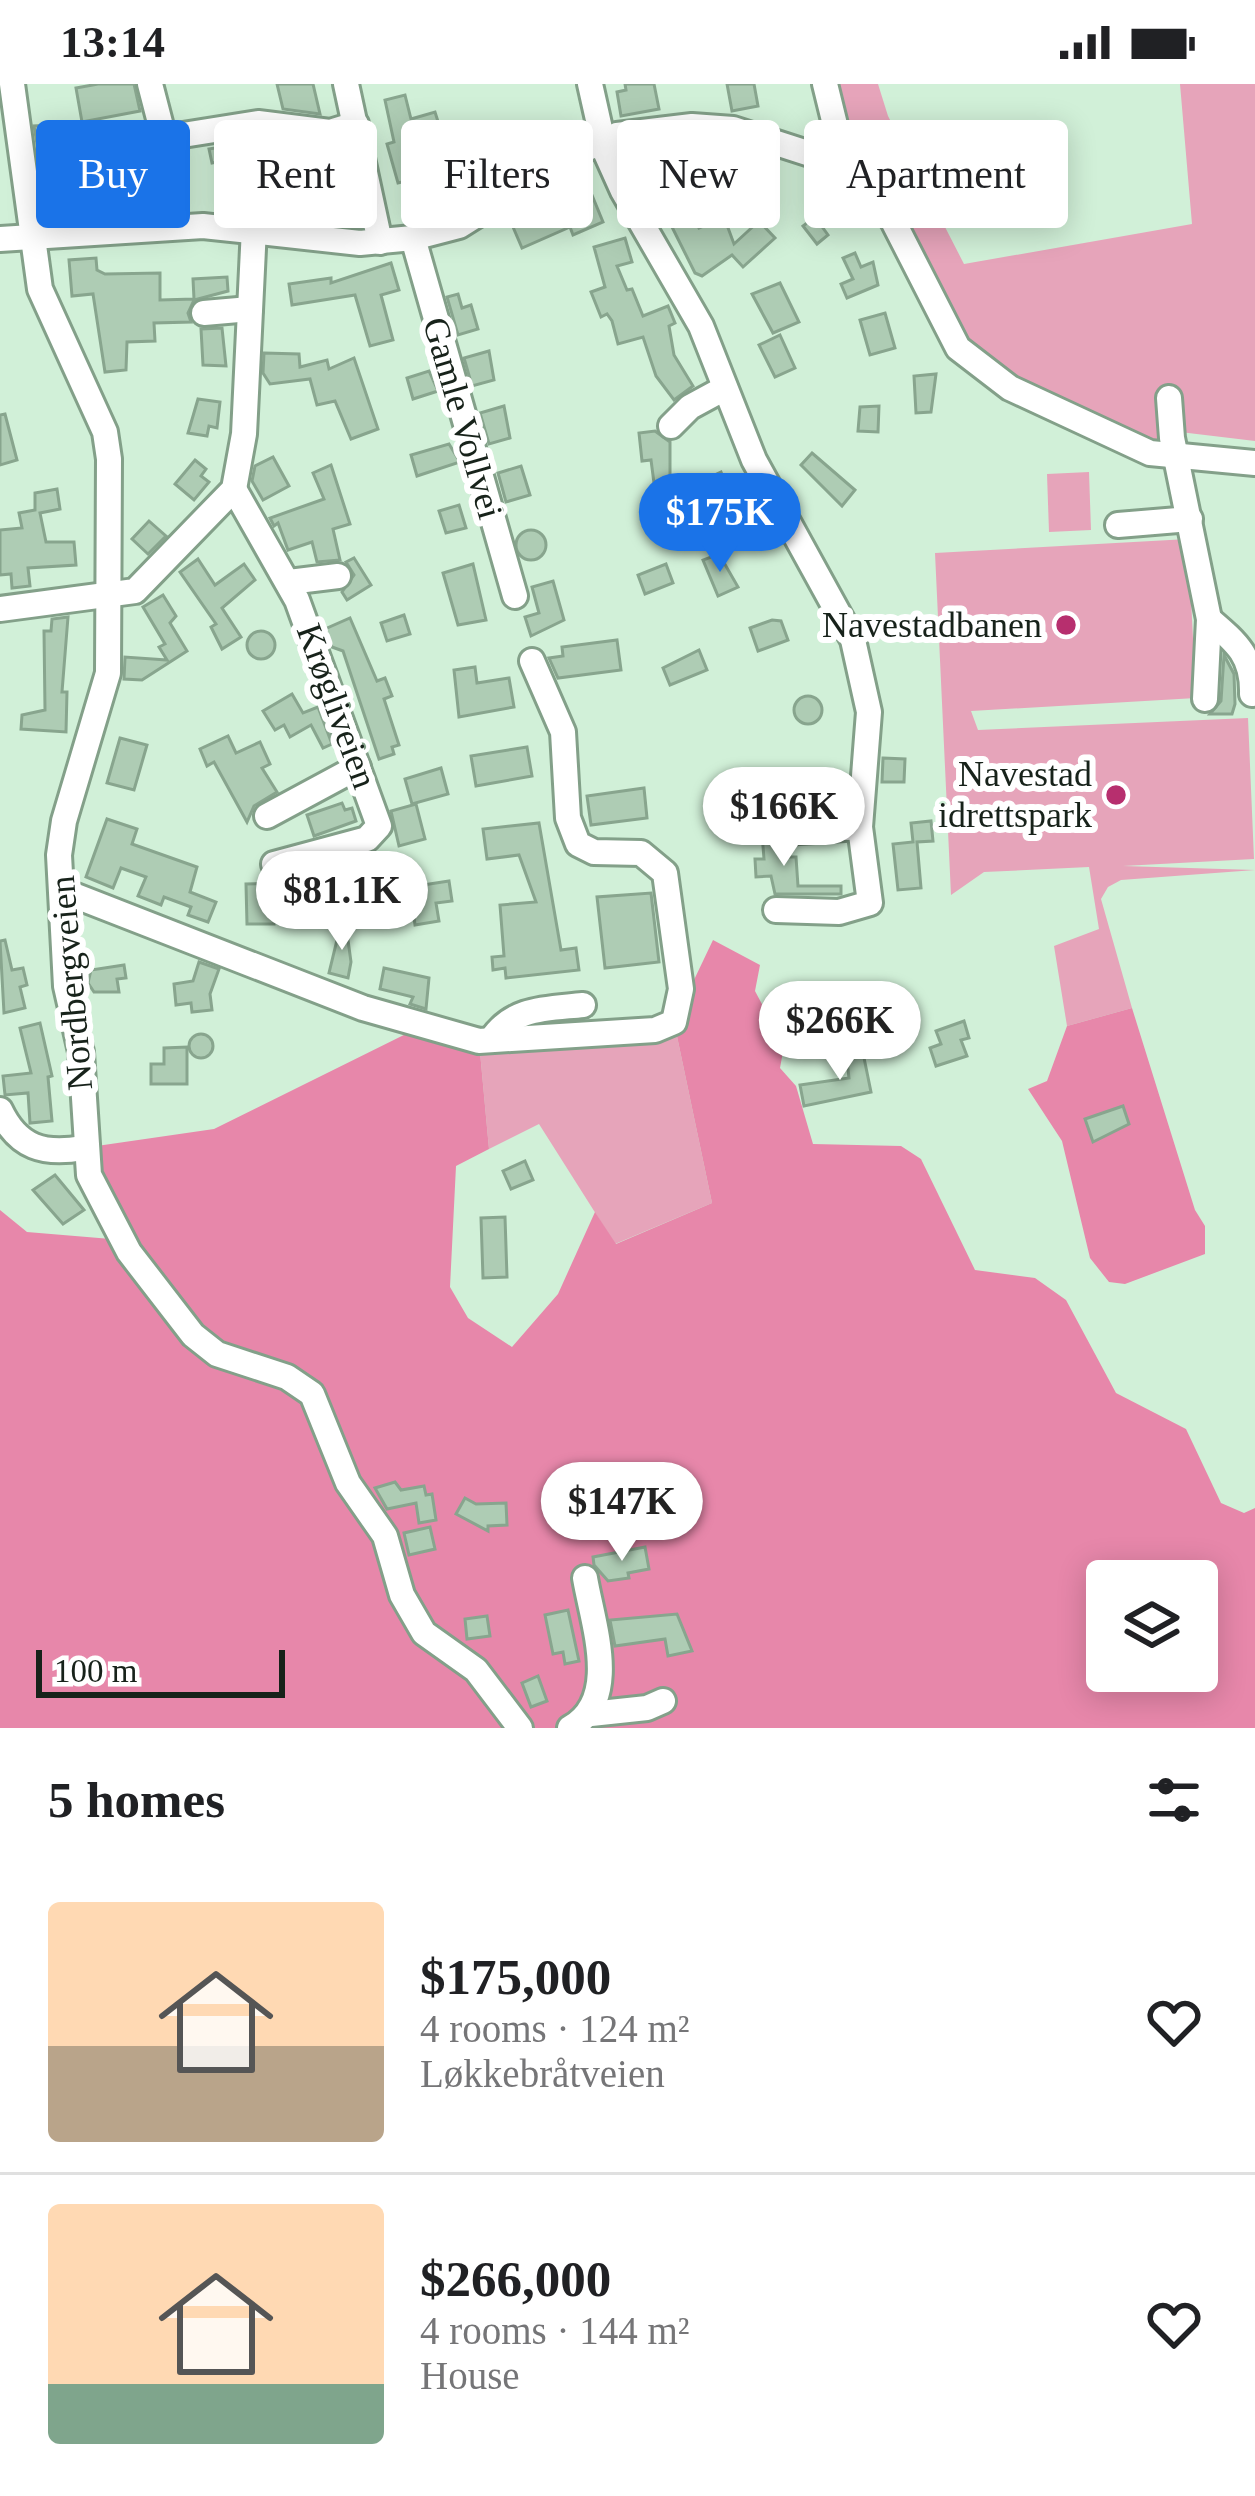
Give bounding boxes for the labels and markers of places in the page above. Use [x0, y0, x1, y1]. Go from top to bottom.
pin: $175K [636, 473, 804, 575]
place label: Navestadbanen [822, 605, 1042, 645]
marker: Navestadbanen [1053, 612, 1079, 638]
place label: Navestad idrettspark [938, 754, 1092, 835]
pin: $166K [700, 767, 868, 869]
marker: Navestad idrettspark [1103, 782, 1129, 808]
pin: $81.1K [244, 851, 440, 953]
pin: $266K [756, 981, 924, 1083]
pin: $147K [538, 1462, 706, 1564]

